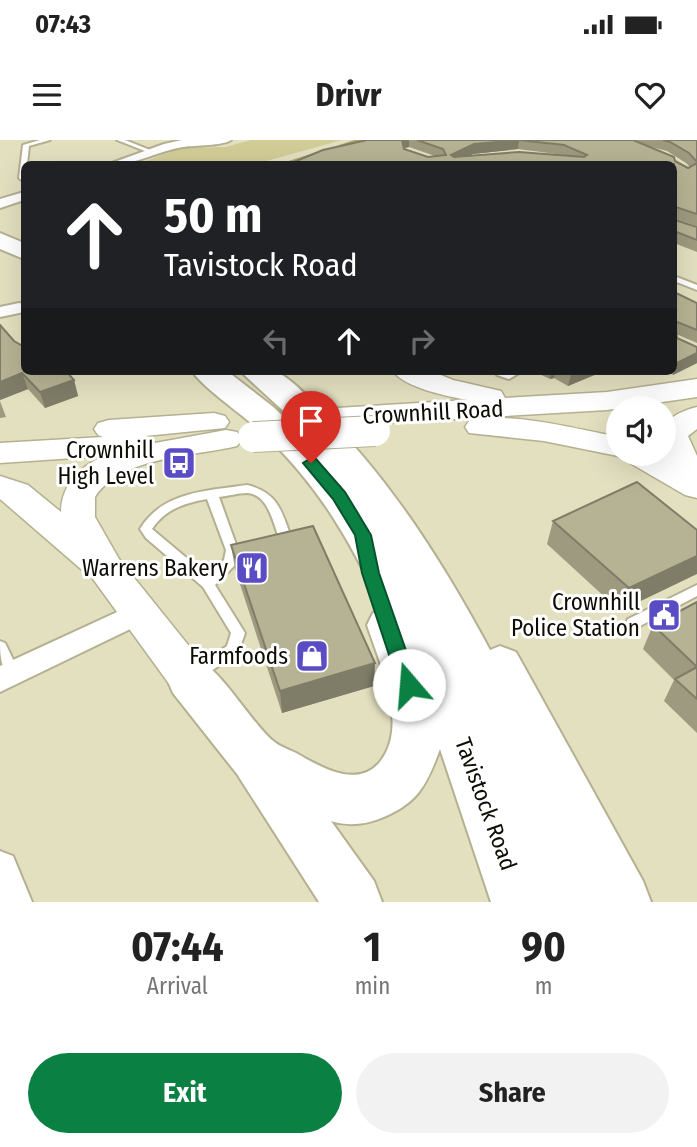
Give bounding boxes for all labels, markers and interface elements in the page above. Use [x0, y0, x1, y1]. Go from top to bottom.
text: 07:43 [35, 9, 91, 40]
icon: menu [28, 76, 66, 114]
text: Drivr [316, 76, 381, 114]
icon: heart [631, 76, 669, 114]
text: 50 m [164, 186, 262, 245]
icon: ahead [49, 189, 140, 280]
text: Tavistock Road [164, 246, 358, 284]
icon: left [257, 322, 295, 360]
icon: ahead [330, 322, 368, 360]
icon: right [403, 322, 441, 360]
pin [281, 391, 341, 463]
street label: Crownhill Road [362, 394, 504, 430]
map controls [606, 396, 676, 466]
button: sound [606, 396, 676, 466]
icon: arrive [292, 402, 330, 440]
place label: Crownhill High Level [57, 436, 154, 490]
bus stop icon: Crownhill High Level [160, 444, 198, 482]
restaurant icon: Warrens Bakery [233, 549, 271, 587]
place label: Warrens Bakery [82, 554, 229, 582]
place label: Crownhill Police Station [511, 588, 640, 642]
public building icon: Crownhill Police Station [645, 596, 683, 634]
shop icon: Farmfoods [293, 637, 331, 675]
place label: Farmfoods [189, 642, 288, 670]
position arrow [372, 648, 446, 722]
street label: Tavistock Road [449, 734, 523, 874]
text: 07:44 [131, 922, 224, 972]
text: 1 [364, 922, 381, 972]
text: 90 [521, 922, 566, 972]
text: Arrival [147, 972, 208, 1000]
text: min [355, 972, 390, 1000]
text: m [535, 972, 552, 1000]
button: Exit [28, 1053, 342, 1133]
button: Share [356, 1053, 669, 1133]

